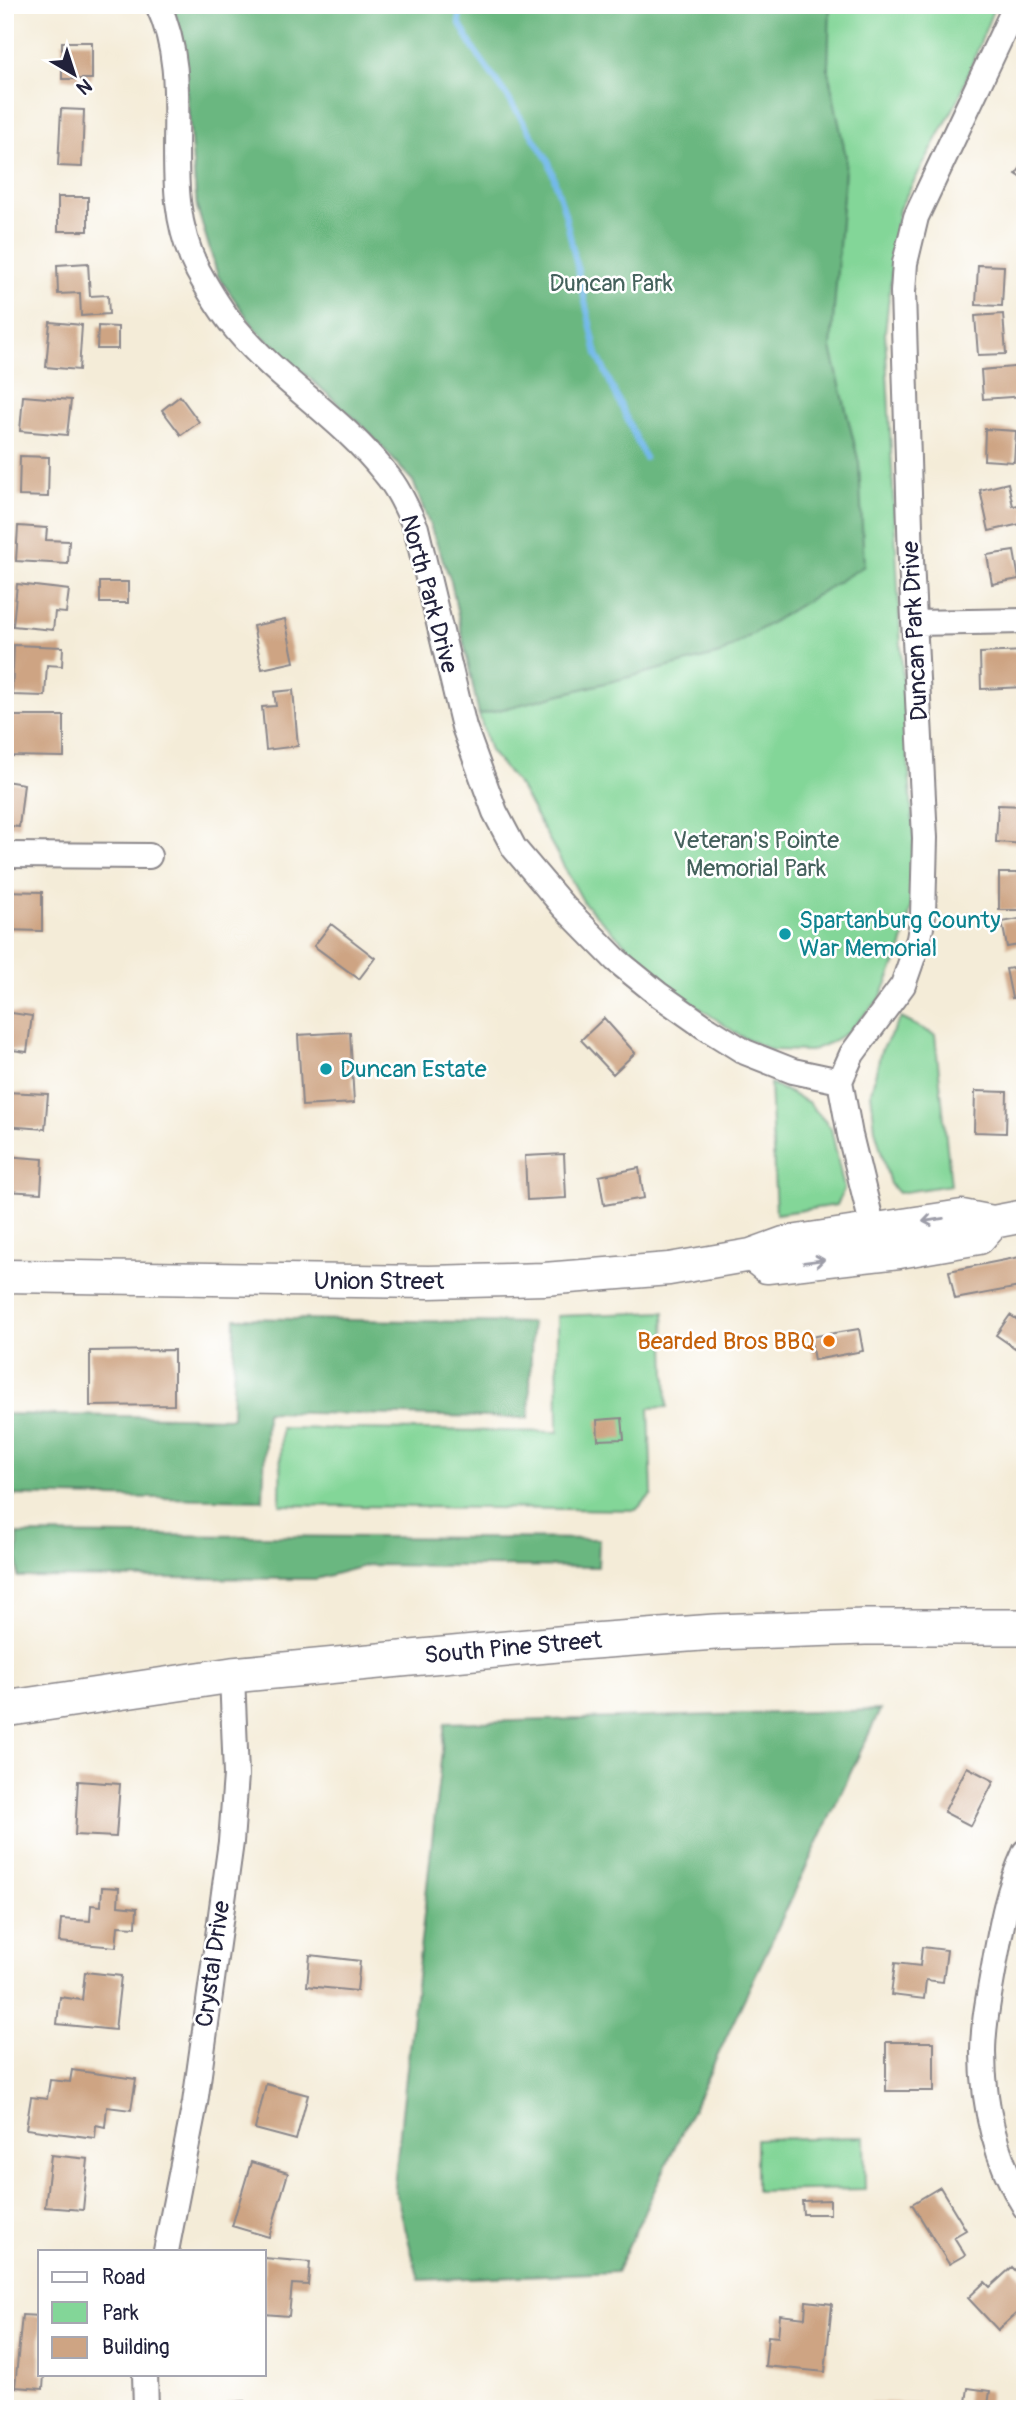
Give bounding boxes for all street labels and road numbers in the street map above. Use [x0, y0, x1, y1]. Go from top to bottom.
street label: North Park Drive [394, 512, 464, 676]
street label: Duncan Park Drive [896, 540, 934, 722]
street label: Union Street [314, 1267, 444, 1296]
street label: South Pine Street [423, 1626, 603, 1670]
street label: Crystal Drive [190, 1899, 236, 2029]

